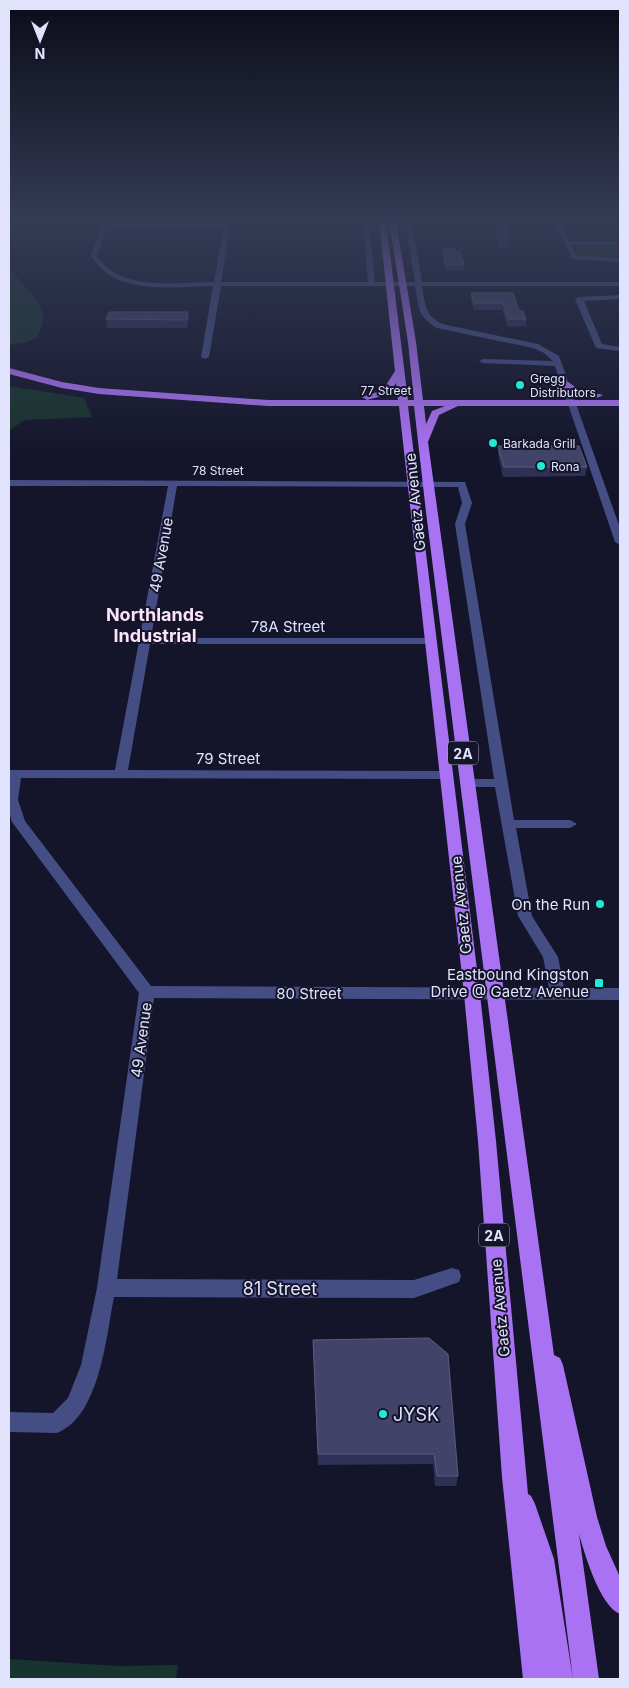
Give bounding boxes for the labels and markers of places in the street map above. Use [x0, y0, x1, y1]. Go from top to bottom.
place label: Gregg Distributors [530, 371, 596, 400]
marker: Gregg Distributors [514, 379, 526, 391]
place label: Barkada Grill [503, 436, 575, 451]
marker: Barkada Grill [487, 437, 499, 449]
place label: Rona [551, 459, 580, 474]
marker: Rona [535, 460, 547, 472]
place label: On the Run [511, 895, 590, 914]
marker: On the Run [594, 898, 606, 910]
place label: Eastbound Kingston Drive @ Gaetz Avenue [430, 965, 589, 1001]
marker: Eastbound Kingston Drive @ Gaetz Avenue [593, 977, 605, 989]
place label: JYSK [393, 1404, 439, 1425]
marker: JYSK [377, 1408, 389, 1420]

